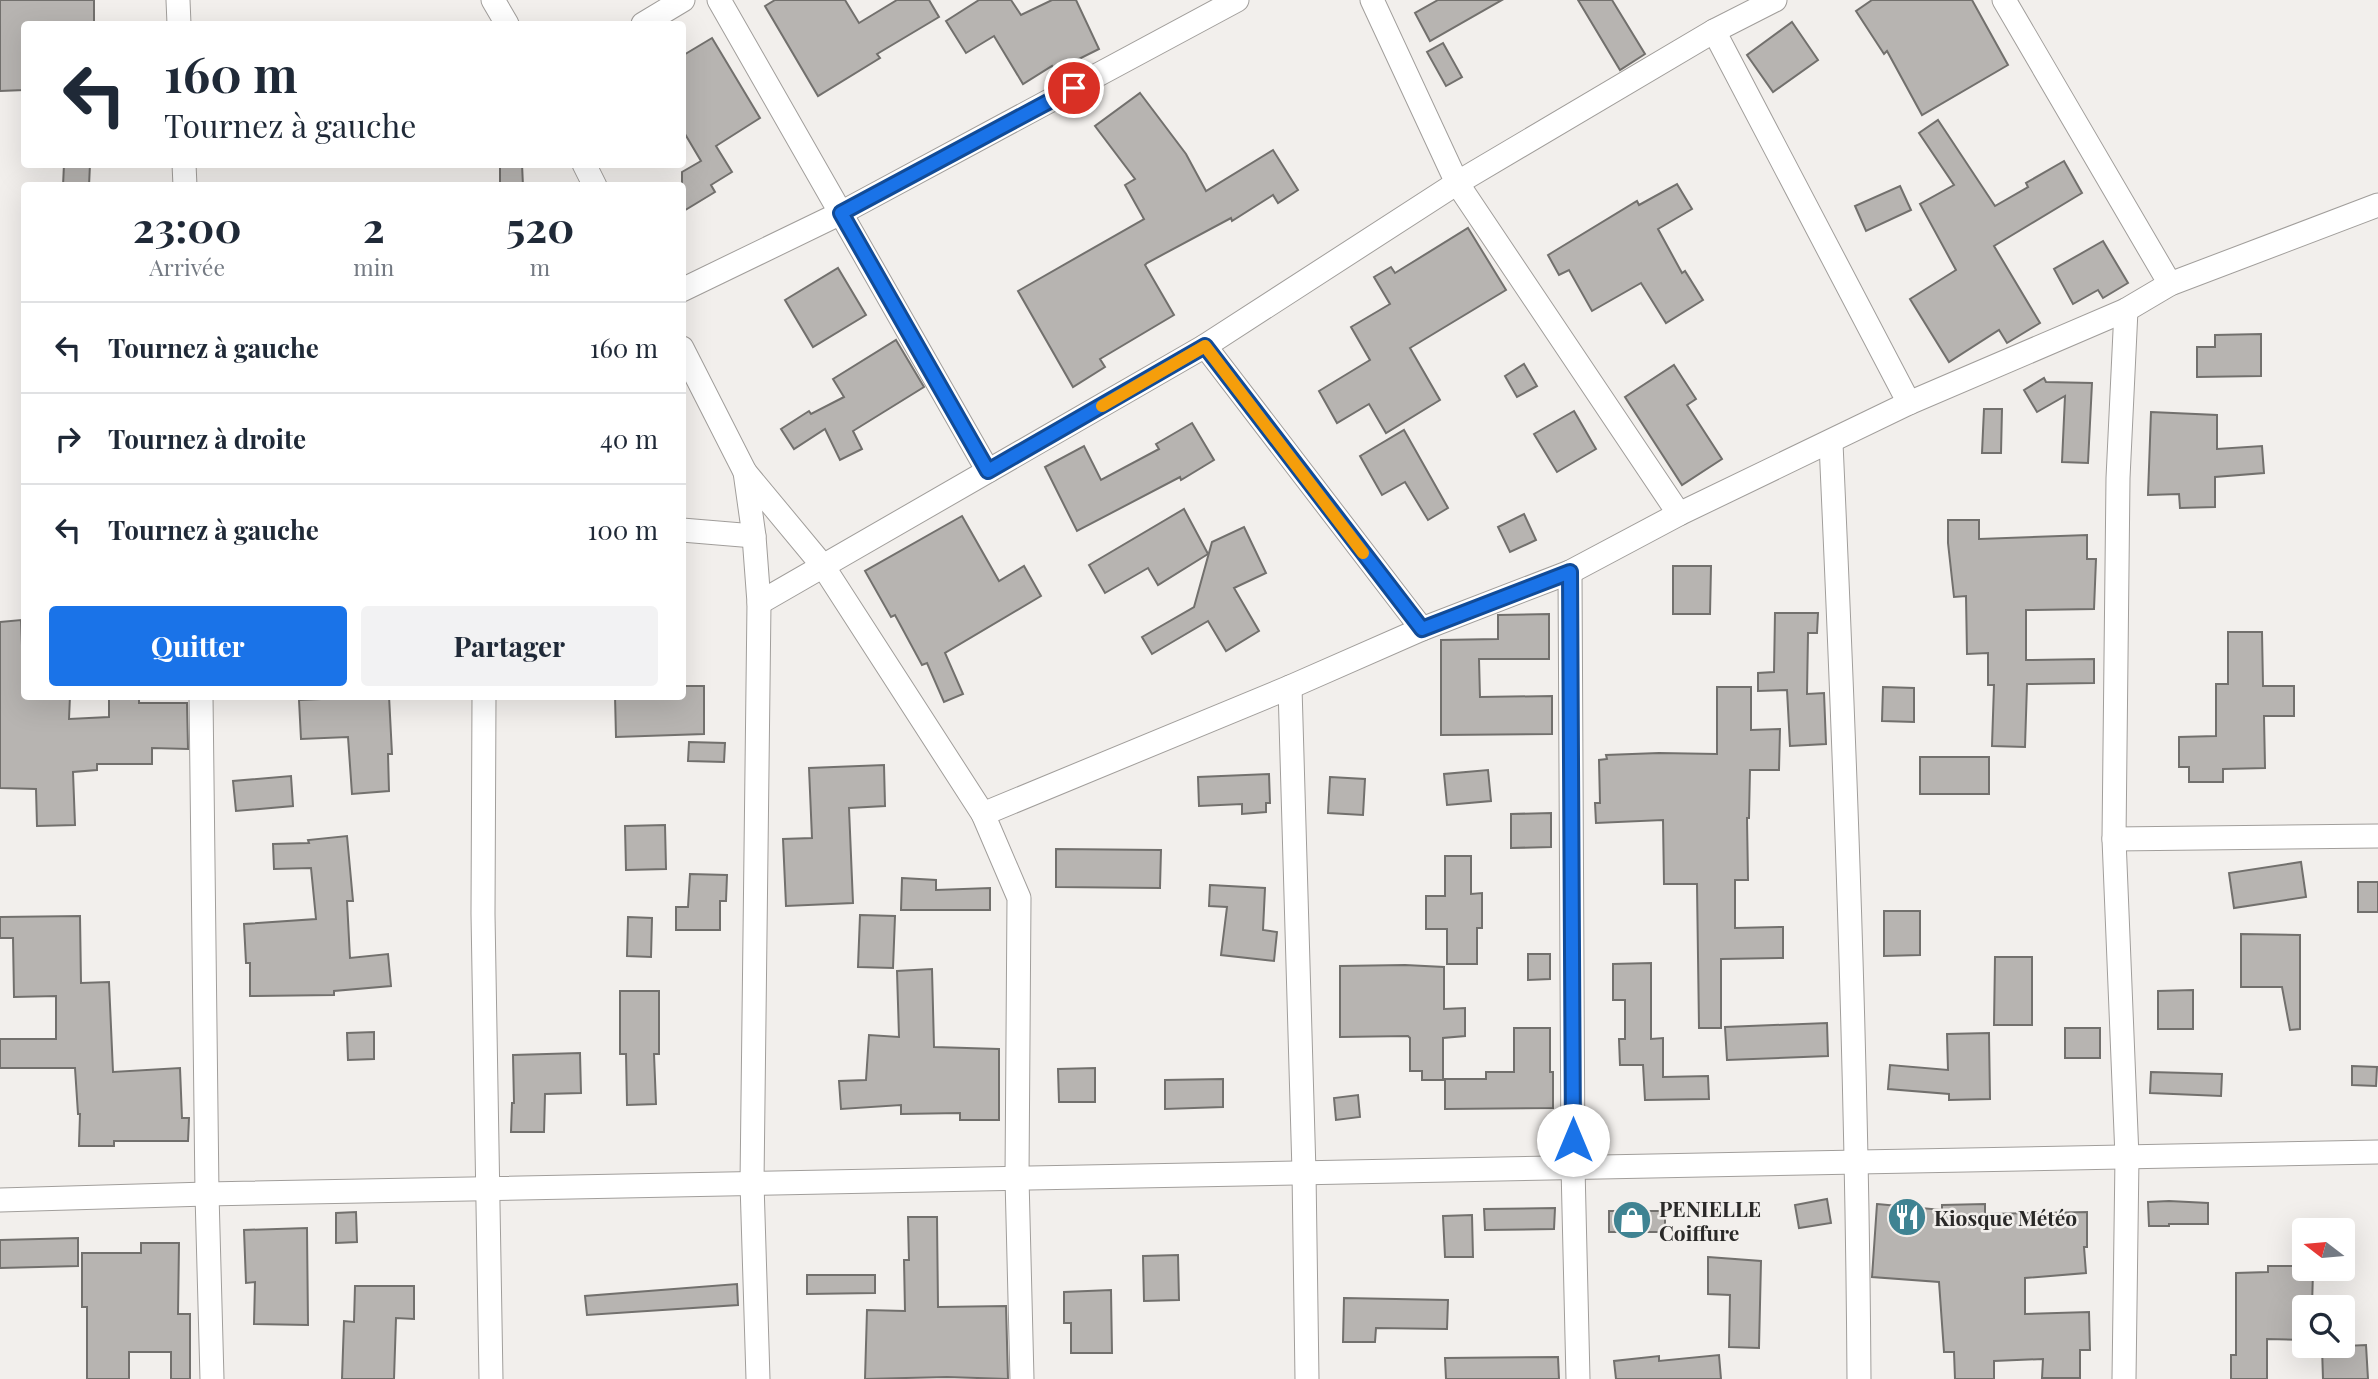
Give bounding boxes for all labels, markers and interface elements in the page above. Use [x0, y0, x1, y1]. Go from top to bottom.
text: 160 m [164, 40, 298, 105]
icon: left [49, 49, 140, 140]
pin [1044, 58, 1104, 118]
icon: arrive [1055, 69, 1093, 107]
text: Tournez à gauche [164, 103, 417, 146]
text: 23:00 [133, 198, 242, 254]
text: 2 [363, 198, 385, 254]
text: 520 [506, 198, 574, 254]
text: Arrivée [149, 251, 225, 282]
text: min [353, 251, 394, 282]
text: m [530, 251, 550, 282]
icon: left [49, 329, 87, 367]
text: Tournez à gauche [108, 330, 319, 365]
text: 160 m [590, 330, 658, 365]
icon: right [49, 420, 87, 458]
text: Tournez à droite [108, 421, 306, 456]
text: 40 m [600, 421, 658, 456]
icon: left [49, 511, 87, 549]
text: Tournez à gauche [108, 512, 319, 547]
text: 100 m [588, 512, 658, 547]
button: Quitter [49, 606, 347, 686]
button: Partager [361, 606, 658, 686]
position arrow [1536, 1103, 1610, 1177]
place label: PENIELLE Coiffure [1659, 1194, 1761, 1246]
restaurant icon: Kiosque Météo [1886, 1196, 1928, 1238]
shop icon: PENIELLE Coiffure [1611, 1199, 1653, 1241]
place label: Kiosque Météo [1934, 1203, 2077, 1231]
north arrow [2292, 1218, 2356, 1281]
map controls [2292, 1218, 2355, 1358]
button: search [2292, 1295, 2355, 1358]

